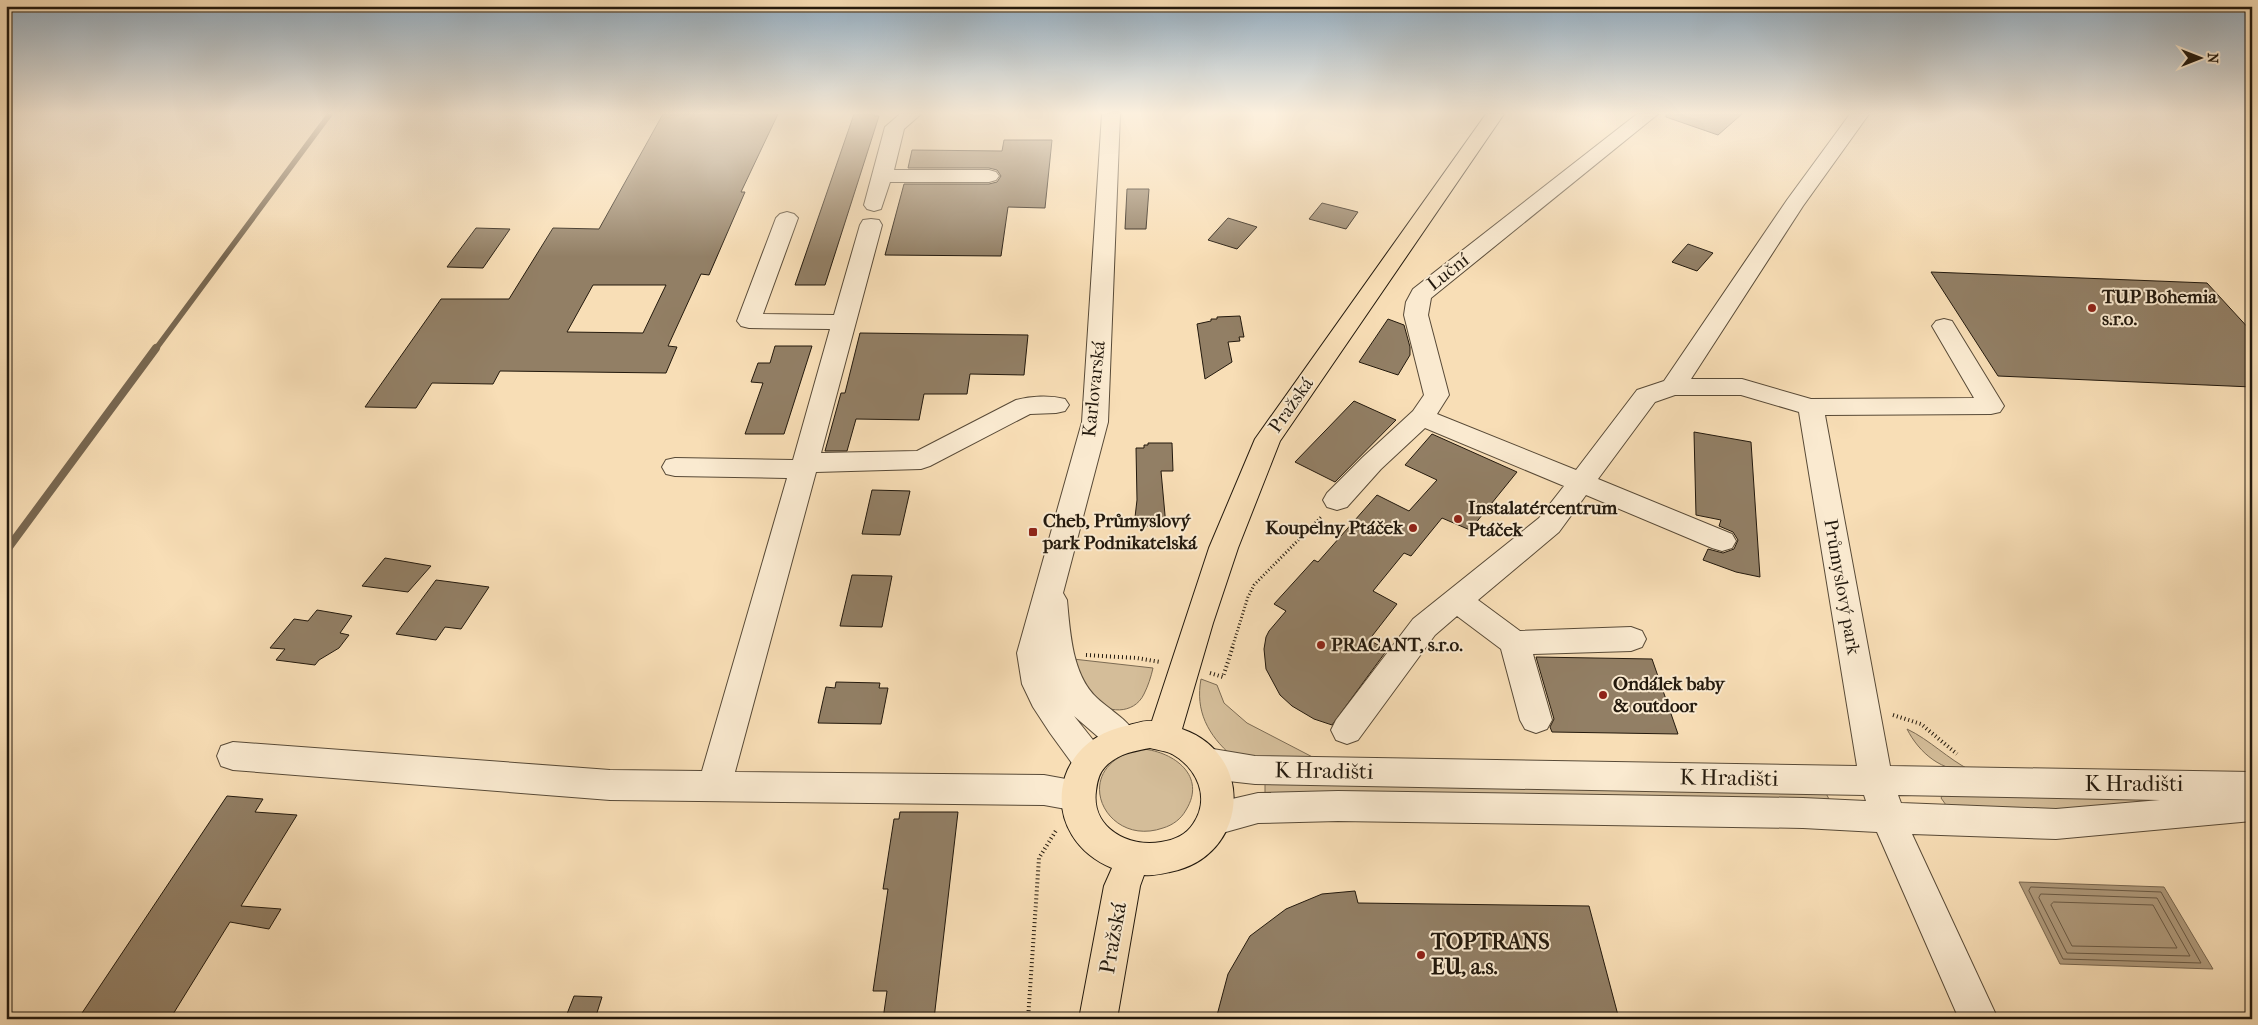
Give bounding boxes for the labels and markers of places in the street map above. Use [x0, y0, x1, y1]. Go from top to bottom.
place label: TUP Bohemia s.r.o. [2101, 286, 2218, 330]
marker: TUP Bohemia s.r.o. [2086, 302, 2098, 314]
place label: Instalatércentrum Ptáček [1468, 497, 1618, 541]
place label: Cheb, Průmyslový park Podnikatelská [1042, 510, 1198, 554]
marker: Instalatércentrum Ptáček [1452, 513, 1464, 525]
place label: Koupelny Ptáček [1265, 517, 1404, 539]
marker: Koupelny Ptáček [1407, 522, 1419, 534]
marker: Cheb, Průmyslový park Podnikatelská [1027, 526, 1039, 538]
place label: PRACANT, s.r.o. [1331, 634, 1463, 656]
marker: PRACANT, s.r.o. [1315, 639, 1327, 651]
place label: Ondálek baby & outdoor [1613, 673, 1726, 717]
marker: Ondálek baby & outdoor [1597, 689, 1609, 701]
place label: TOPTRANS EU, a.s. [1430, 929, 1550, 980]
marker: TOPTRANS EU, a.s. [1415, 949, 1427, 961]

